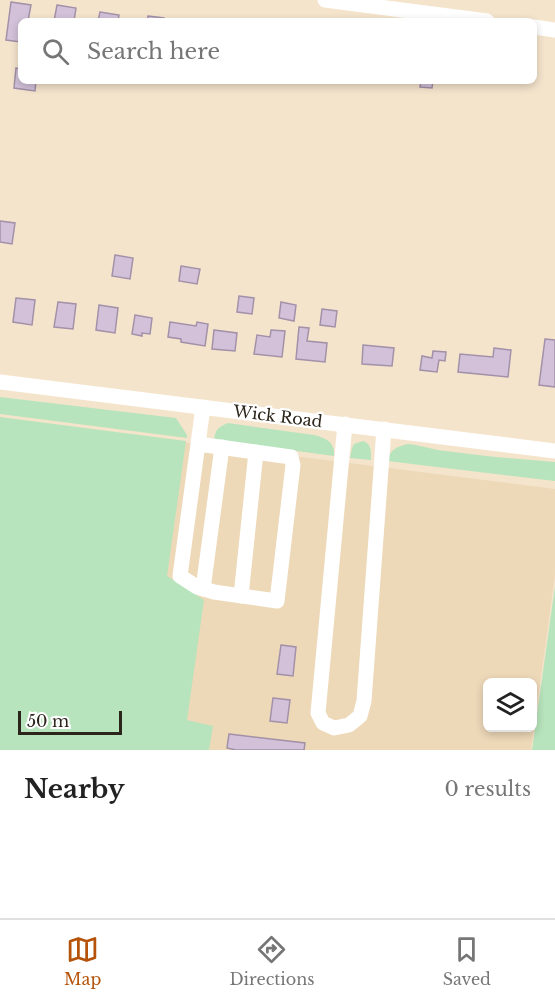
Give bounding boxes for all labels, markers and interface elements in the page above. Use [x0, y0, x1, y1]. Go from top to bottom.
search box [18, 18, 537, 84]
icon: search [39, 35, 72, 68]
text: Search here [87, 38, 220, 65]
street label: Wick Road [231, 400, 324, 431]
map controls [483, 678, 537, 732]
button: layers [483, 678, 537, 732]
scale bar [18, 708, 122, 736]
text: 50 m [27, 711, 69, 731]
text: Nearby [24, 773, 125, 805]
text: 0 results [445, 777, 531, 801]
tab: Map [64, 933, 101, 989]
tab: Directions [229, 933, 314, 989]
tab: Saved [443, 933, 491, 989]

